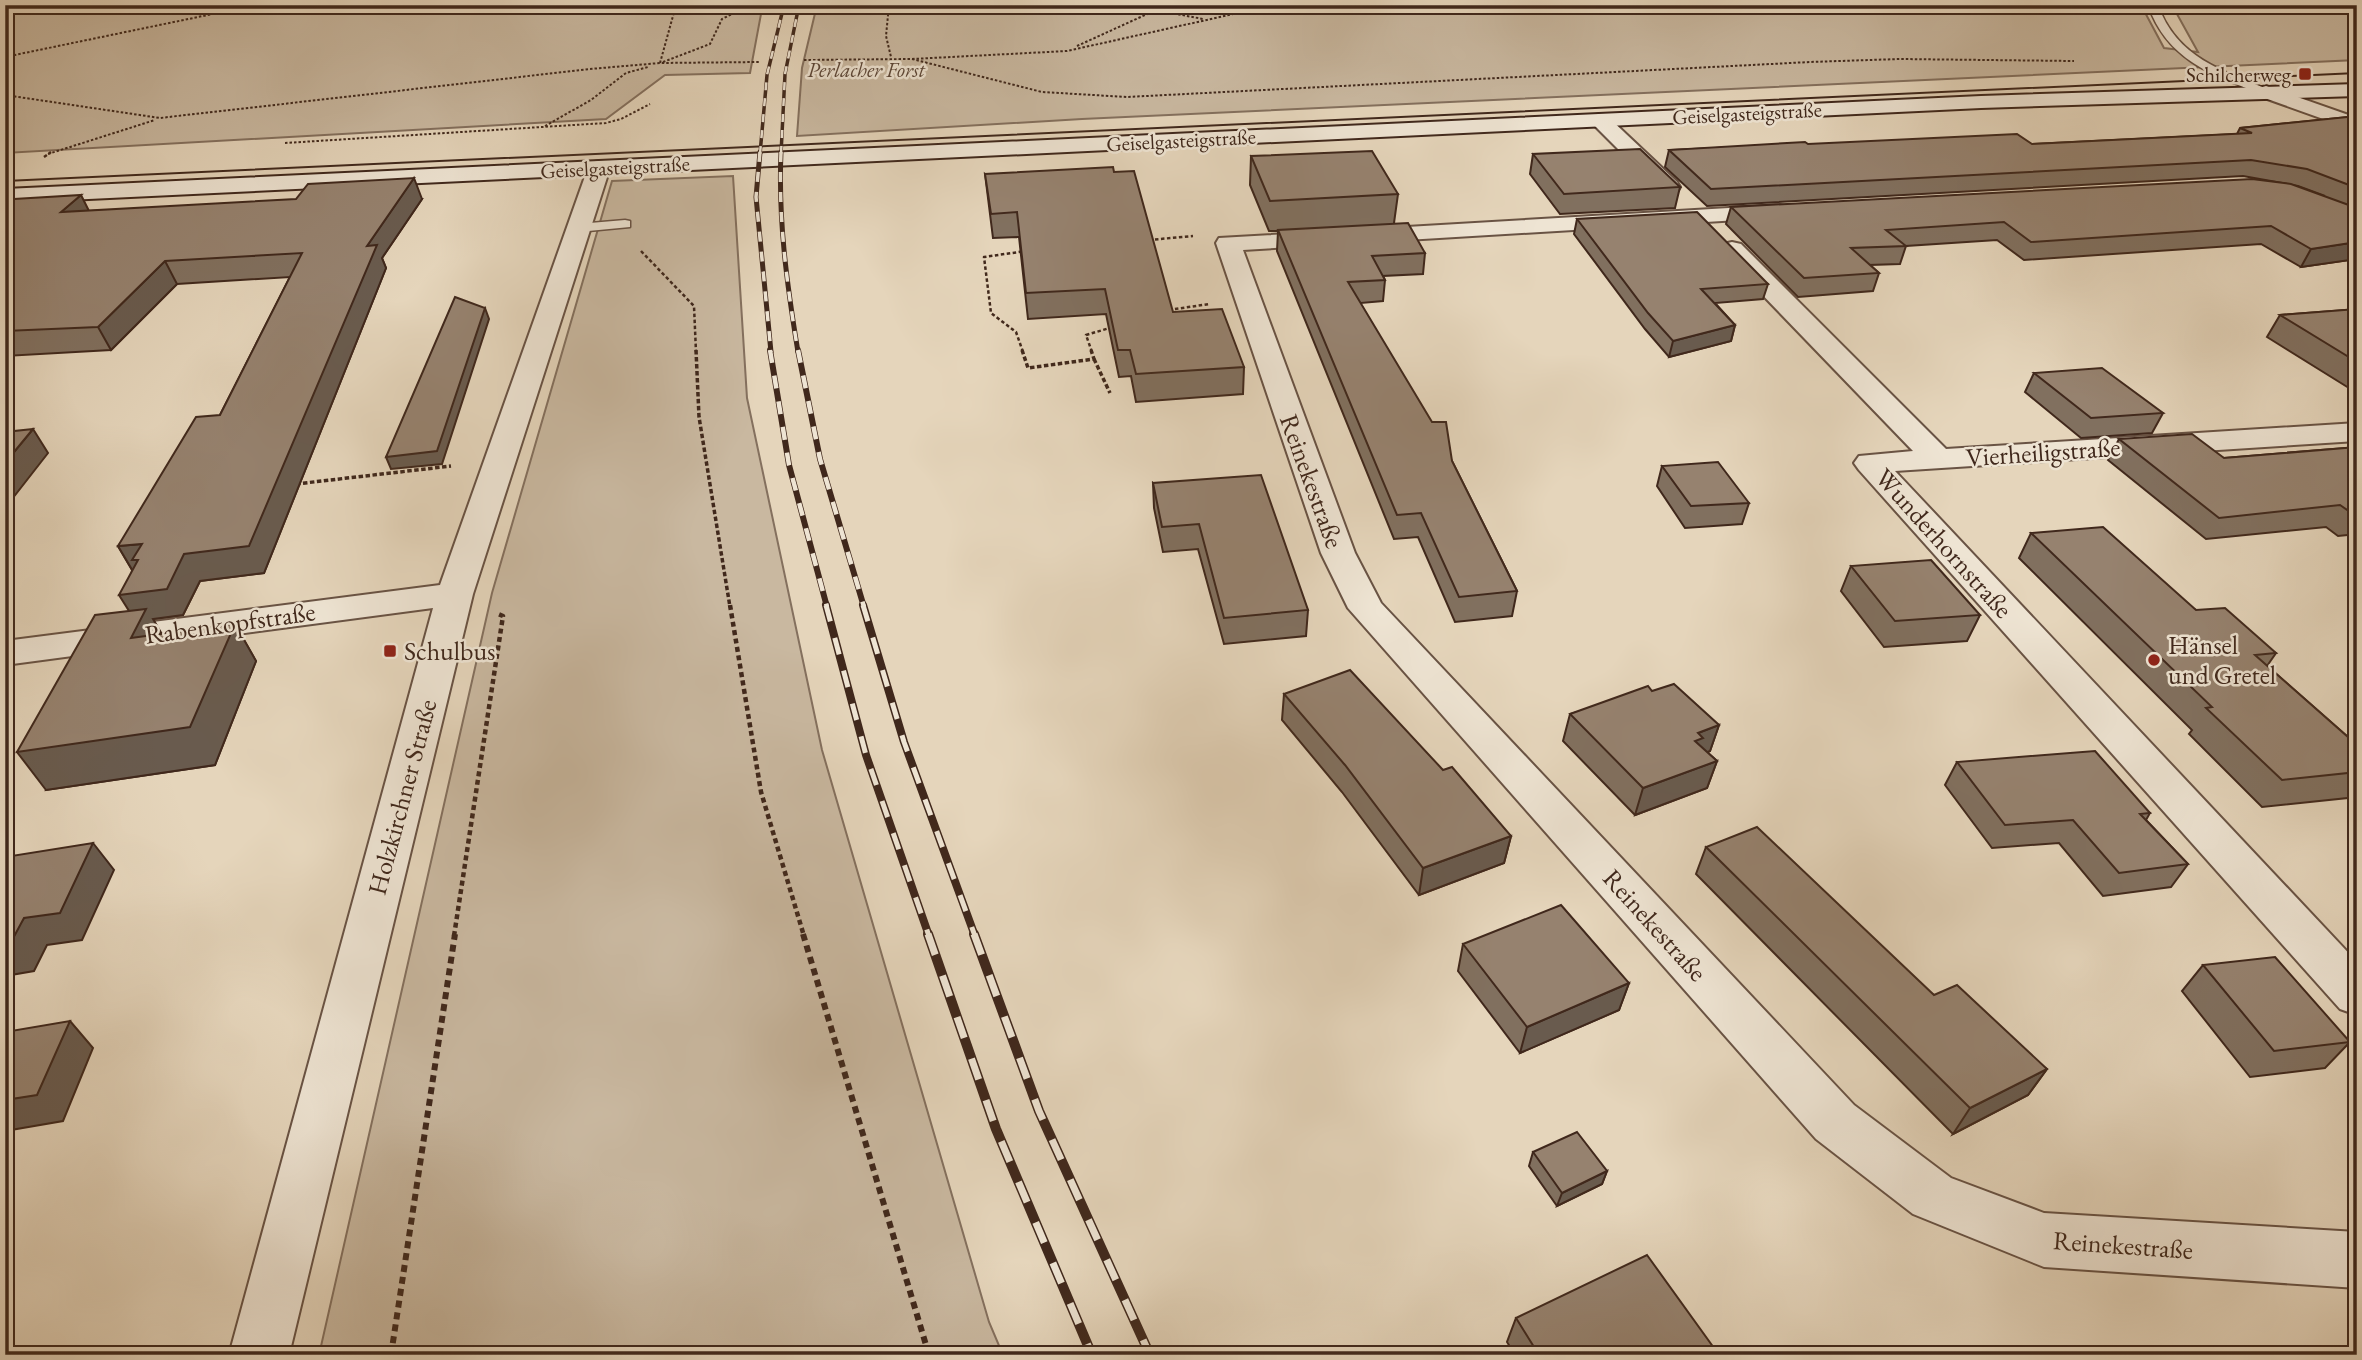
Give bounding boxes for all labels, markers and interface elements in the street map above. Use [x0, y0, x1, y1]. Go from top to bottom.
park label: Perlacher Forst [807, 56, 926, 83]
place label: Schilcherweg [2186, 61, 2292, 88]
marker: Schilcherweg [2297, 66, 2313, 82]
street label: Geiselgasteigstraße [1672, 96, 1822, 130]
street label: Geiselgasteigstraße [1106, 123, 1256, 157]
street label: Geiselgasteigstraße [540, 150, 690, 184]
street label: Reinekestraße [1272, 409, 1352, 553]
street label: Vierheiligstraße [1965, 430, 2121, 474]
street label: Wunderhornstraße [1868, 461, 2020, 625]
street label: Rabenkopfstraße [143, 594, 317, 652]
place label: Hänsel und Gretel [2168, 628, 2276, 692]
place label: Schulbus [404, 634, 496, 668]
marker: Schulbus [382, 643, 398, 659]
marker: Hänsel und Gretel [2146, 652, 2162, 668]
street label: Holzkirchner Straße [360, 695, 444, 899]
street label: Reinekestraße [1595, 862, 1715, 988]
street label: Reinekestraße [2052, 1223, 2194, 1267]

